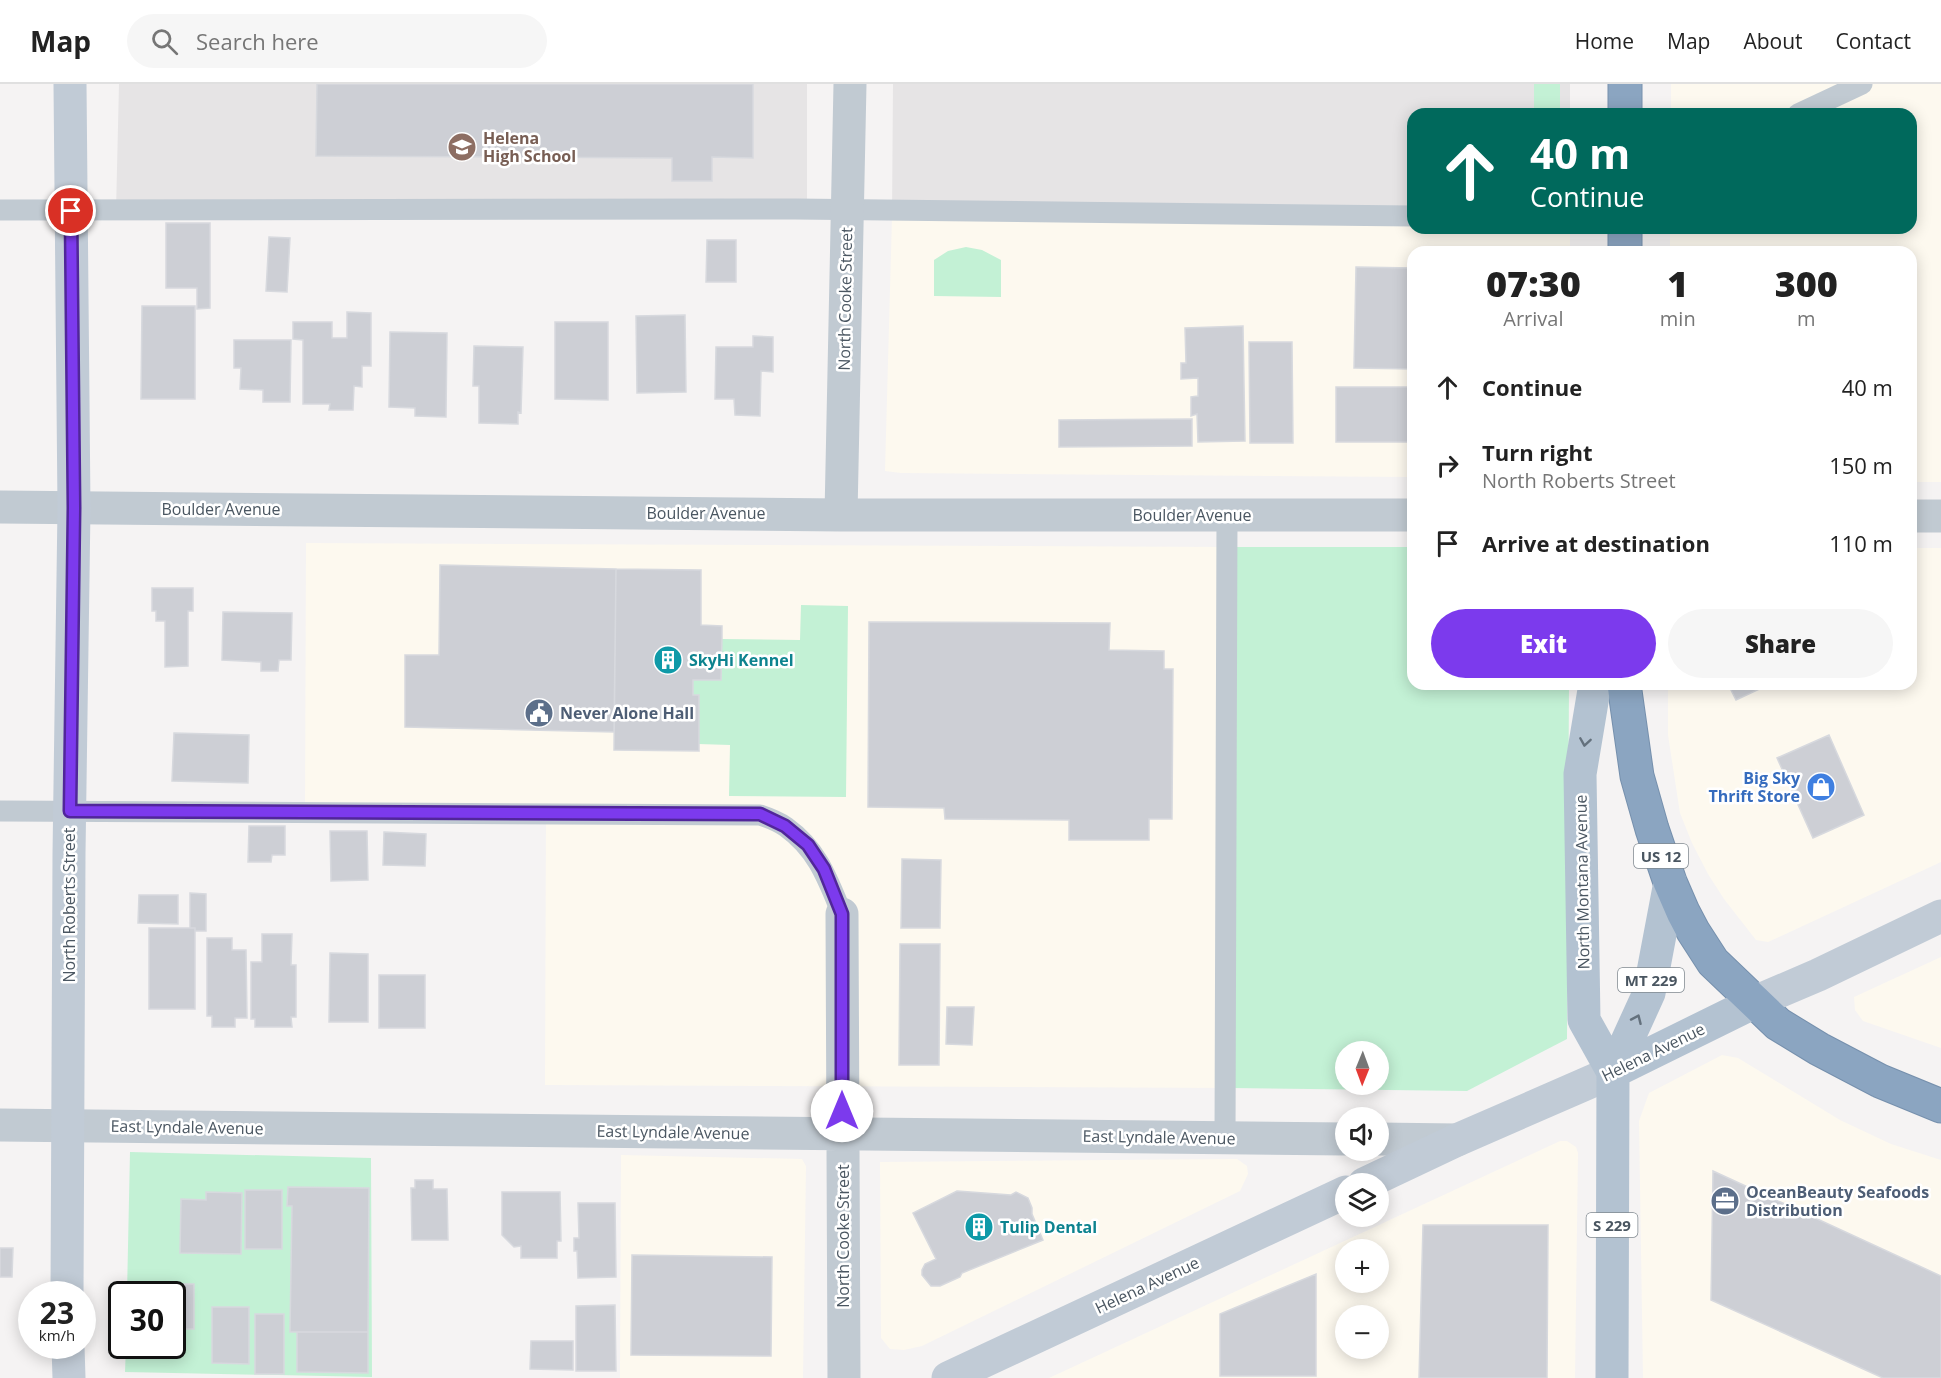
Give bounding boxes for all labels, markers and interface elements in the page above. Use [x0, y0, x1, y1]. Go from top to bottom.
search box [127, 14, 547, 68]
text: Map [30, 22, 91, 60]
icon: search [148, 25, 181, 58]
text: Search here [196, 26, 319, 56]
text: Home [1575, 27, 1634, 55]
text: Map [1667, 27, 1710, 55]
text: About [1743, 27, 1803, 55]
text: Contact [1836, 27, 1911, 55]
text: 40 m [1530, 124, 1630, 181]
place label: Helena High School [483, 127, 576, 167]
school or university icon: Helena High School [446, 131, 478, 163]
icon: ahead [1431, 132, 1509, 210]
text: Continue [1530, 178, 1645, 215]
pin [45, 185, 96, 236]
icon: arrive [54, 194, 87, 227]
street label: North Cooke Street [833, 227, 857, 371]
text: 07:30 [1486, 259, 1581, 308]
text: 1 [1667, 259, 1688, 308]
text: 300 [1775, 259, 1838, 308]
text: Arrival [1503, 305, 1564, 332]
text: min [1660, 305, 1696, 332]
text: m [1797, 305, 1816, 332]
icon: ahead [1431, 371, 1464, 404]
text: Continue [1482, 372, 1582, 402]
text: 40 m [1842, 372, 1893, 402]
text: Turn right [1482, 437, 1593, 467]
icon: right [1431, 449, 1464, 482]
text: 150 m [1829, 450, 1893, 480]
text: North Roberts Street [1482, 467, 1676, 494]
street label: Boulder Avenue [162, 498, 281, 520]
street label: Boulder Avenue [647, 502, 766, 524]
street label: Boulder Avenue [1133, 504, 1252, 526]
icon: arrive [1431, 527, 1464, 560]
text: Arrive at destination [1482, 528, 1710, 558]
text: 110 m [1829, 528, 1893, 558]
button: Exit [1431, 609, 1656, 678]
button: Share [1668, 609, 1893, 678]
building icon: SkyHi Kennel [652, 644, 684, 676]
place label: SkyHi Kennel [689, 649, 794, 671]
public building icon: Never Alone Hall [523, 697, 555, 729]
place label: Never Alone Hall [560, 702, 694, 724]
one-way arrow [1580, 737, 1592, 746]
place label: Big Sky Thrift Store [1708, 767, 1801, 807]
shop icon: Big Sky Thrift Store [1805, 771, 1837, 803]
street label: North Montana Avenue [1569, 794, 1595, 970]
street label: North Roberts Street [58, 827, 80, 982]
road number: US 12 [1634, 844, 1688, 868]
road number: MT 229 [1618, 968, 1684, 992]
one-way arrow [1630, 1014, 1642, 1025]
street label: Helena Avenue [1598, 1017, 1708, 1087]
north arrow [1335, 1041, 1389, 1095]
map controls [1335, 1041, 1389, 1359]
position arrow [810, 1079, 874, 1143]
button: sound [1335, 1107, 1389, 1161]
street label: East Lyndale Avenue [110, 1115, 264, 1139]
street label: East Lyndale Avenue [596, 1120, 750, 1144]
street label: East Lyndale Avenue [1082, 1125, 1236, 1149]
street label: North Cooke Street [832, 1164, 854, 1308]
button: layers [1335, 1173, 1389, 1227]
place label: OceanBeauty Seafoods Distribution [1746, 1181, 1929, 1221]
office icon: OceanBeauty Seafoods Distribution [1709, 1185, 1741, 1217]
building icon: Tulip Dental [963, 1211, 995, 1243]
road number: S 229 [1586, 1213, 1638, 1237]
place label: Tulip Dental [1000, 1216, 1097, 1238]
button: + [1335, 1239, 1389, 1293]
street label: Helena Avenue [1091, 1251, 1203, 1319]
speed limit sign: 30 [108, 1281, 186, 1359]
text: 23 [40, 1292, 74, 1333]
button: − [1335, 1305, 1389, 1359]
text: km/h [39, 1325, 75, 1345]

